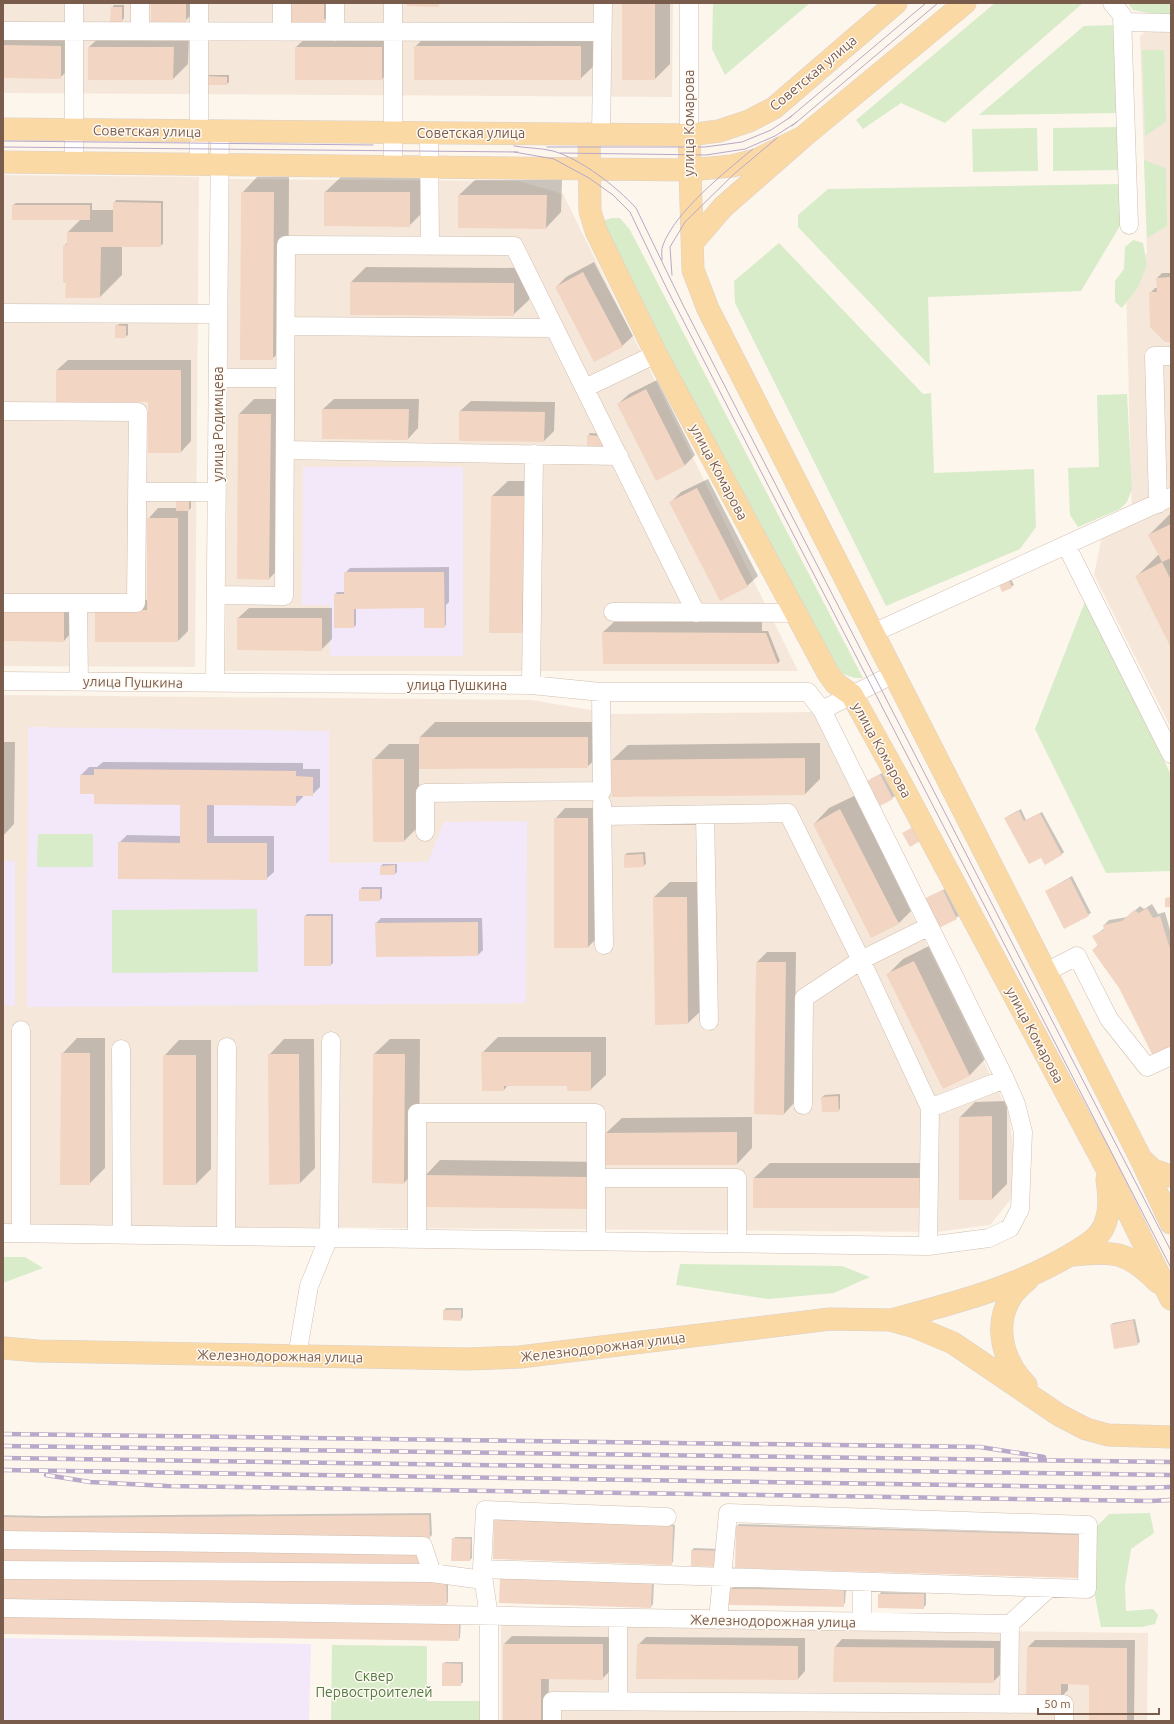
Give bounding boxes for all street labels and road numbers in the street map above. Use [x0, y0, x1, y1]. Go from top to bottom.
street label: Советская улица [766, 32, 860, 114]
street label: улица Комарова [681, 70, 697, 176]
street label: Советская улица [93, 122, 201, 140]
street label: Советская улица [417, 125, 525, 141]
street label: улица Родимцева [210, 366, 226, 482]
street label: улица Комарова [687, 421, 751, 523]
street label: улица Пушкина [83, 673, 183, 691]
street label: улица Пушкина [407, 677, 507, 693]
street label: улица Комарова [849, 699, 915, 801]
street label: улица Комарова [1003, 984, 1067, 1086]
street label: Железнодорожная улица [520, 1329, 686, 1365]
street label: Железнодорожная улица [197, 1347, 363, 1365]
street label: Железнодорожная улица [690, 1612, 856, 1630]

